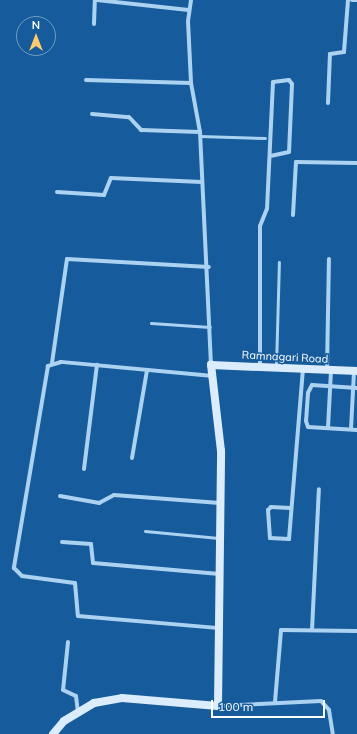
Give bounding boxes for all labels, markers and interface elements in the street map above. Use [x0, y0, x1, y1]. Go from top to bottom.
north arrow [16, 16, 56, 56]
text: N [32, 18, 40, 32]
street label: Ramnagari Road [241, 348, 329, 366]
scale bar [213, 692, 327, 718]
text: 100 m [218, 699, 253, 714]

